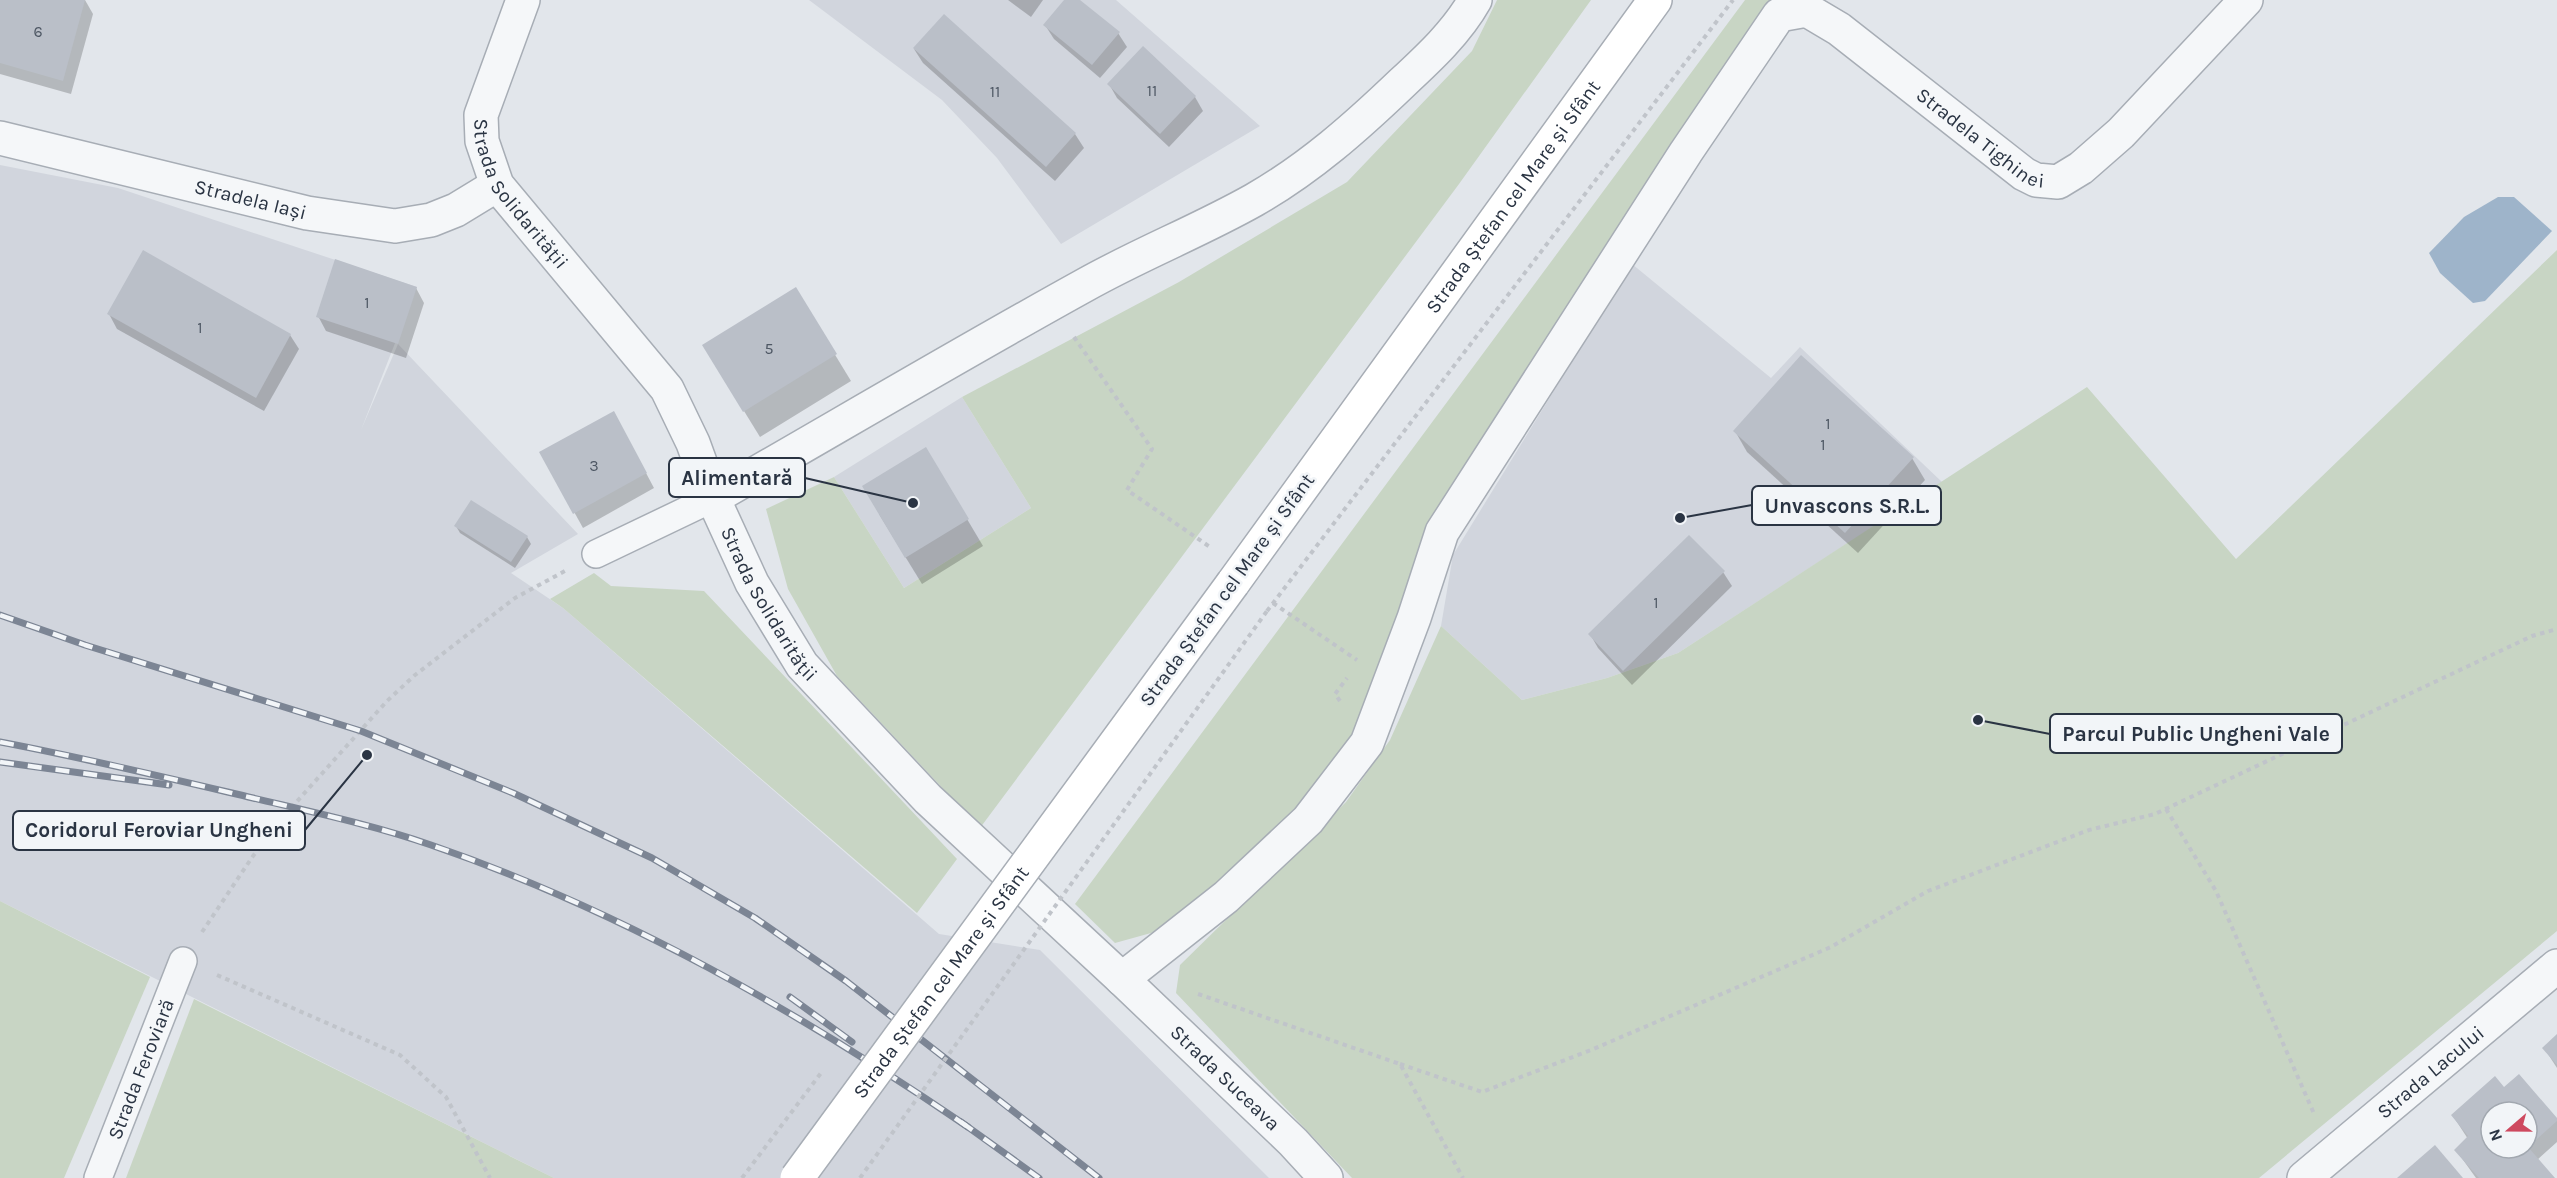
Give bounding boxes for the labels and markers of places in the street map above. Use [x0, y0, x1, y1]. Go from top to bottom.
callout: Alimentară [669, 458, 805, 497]
callout: Unvascons S.R.L. [1752, 486, 1941, 525]
callout: Parcul Public Ungheni Vale [2050, 714, 2342, 753]
callout: Coridorul Feroviar Ungheni [13, 811, 305, 850]

